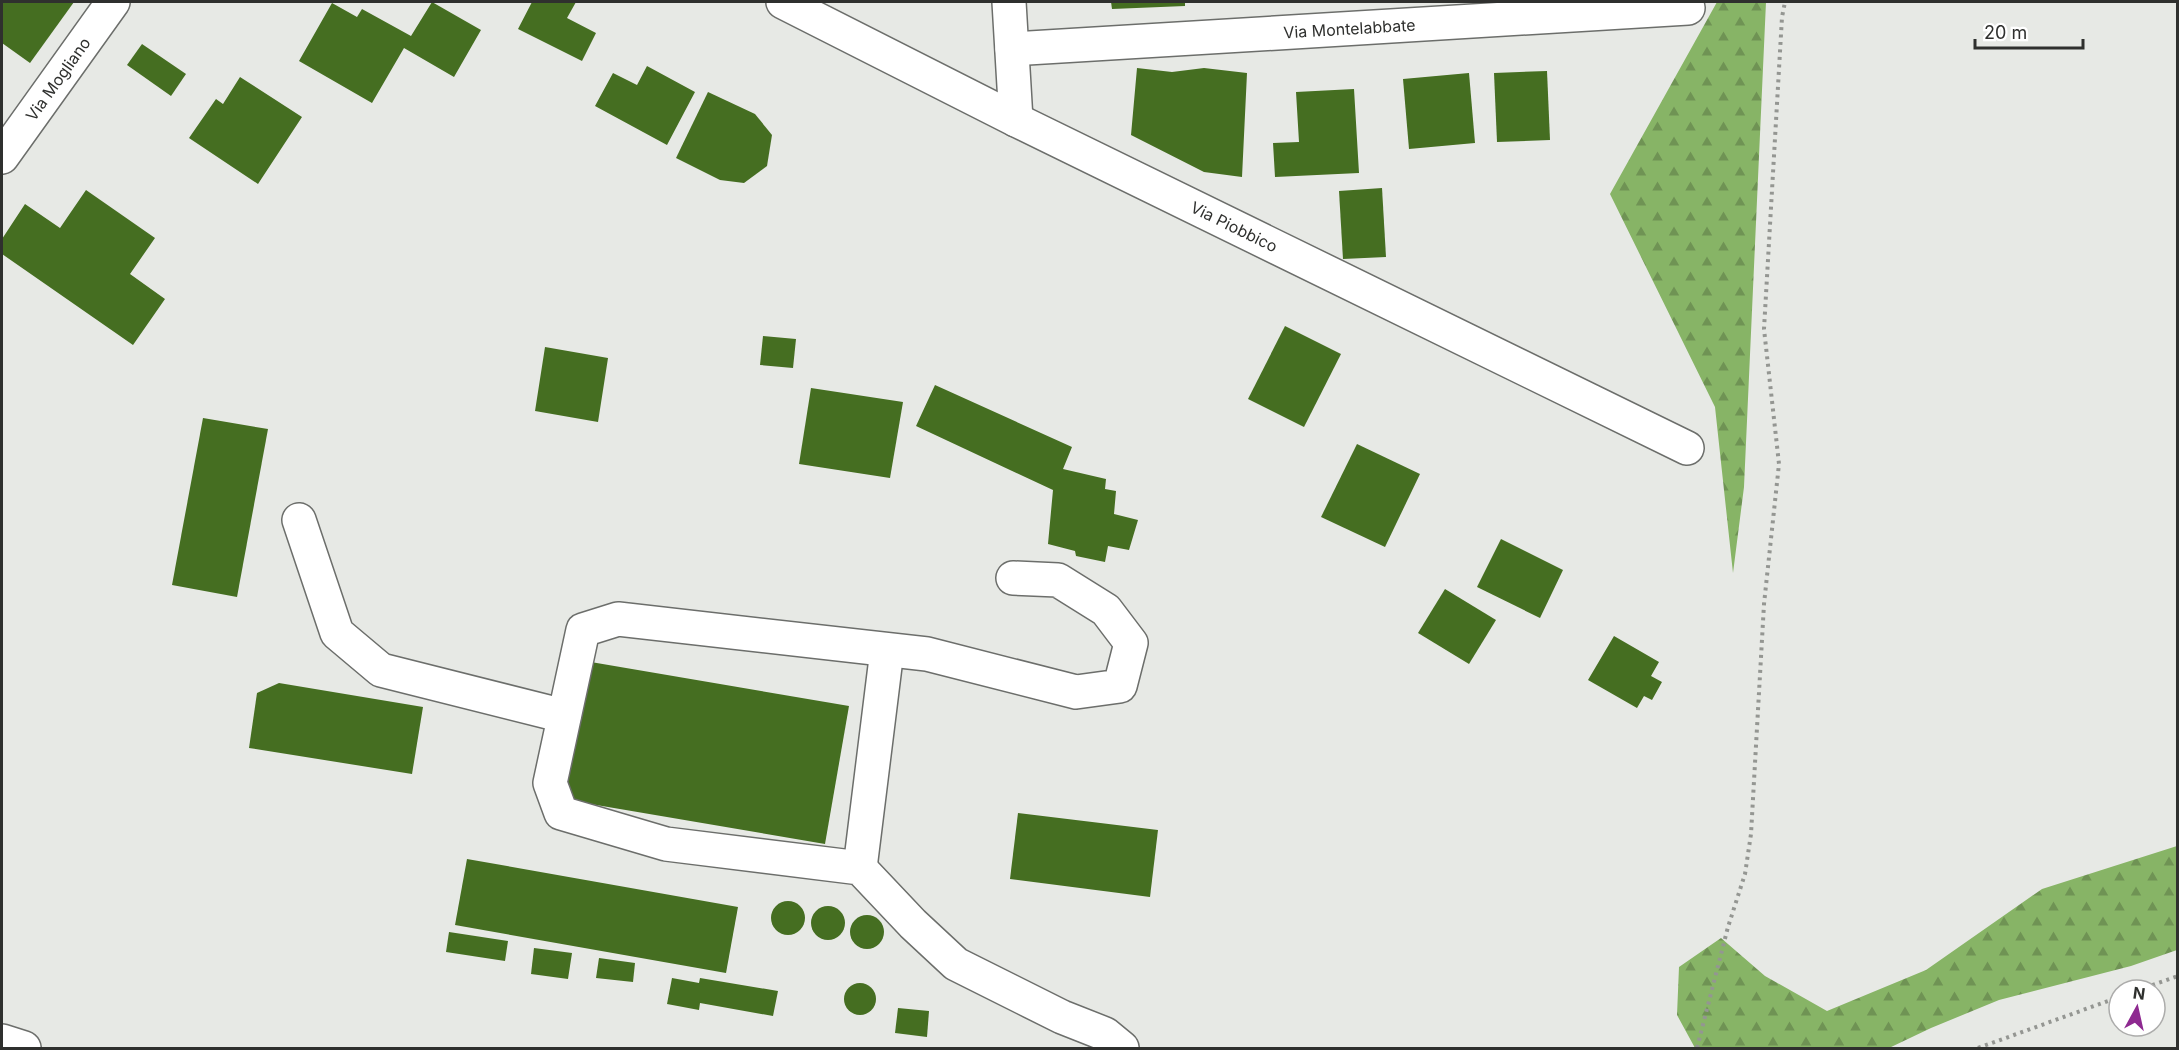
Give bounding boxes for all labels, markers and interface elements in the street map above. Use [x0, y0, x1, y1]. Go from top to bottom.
scale bar [1975, 12, 2083, 50]
street label: Via Montelabbate [1283, 15, 1416, 43]
text: 20 m [1984, 22, 2027, 43]
street label: Via Mogliano [21, 33, 95, 125]
street label: Via Piobbico [1187, 197, 1281, 256]
north arrow [2107, 978, 2167, 1038]
text: N [2132, 982, 2147, 1004]

